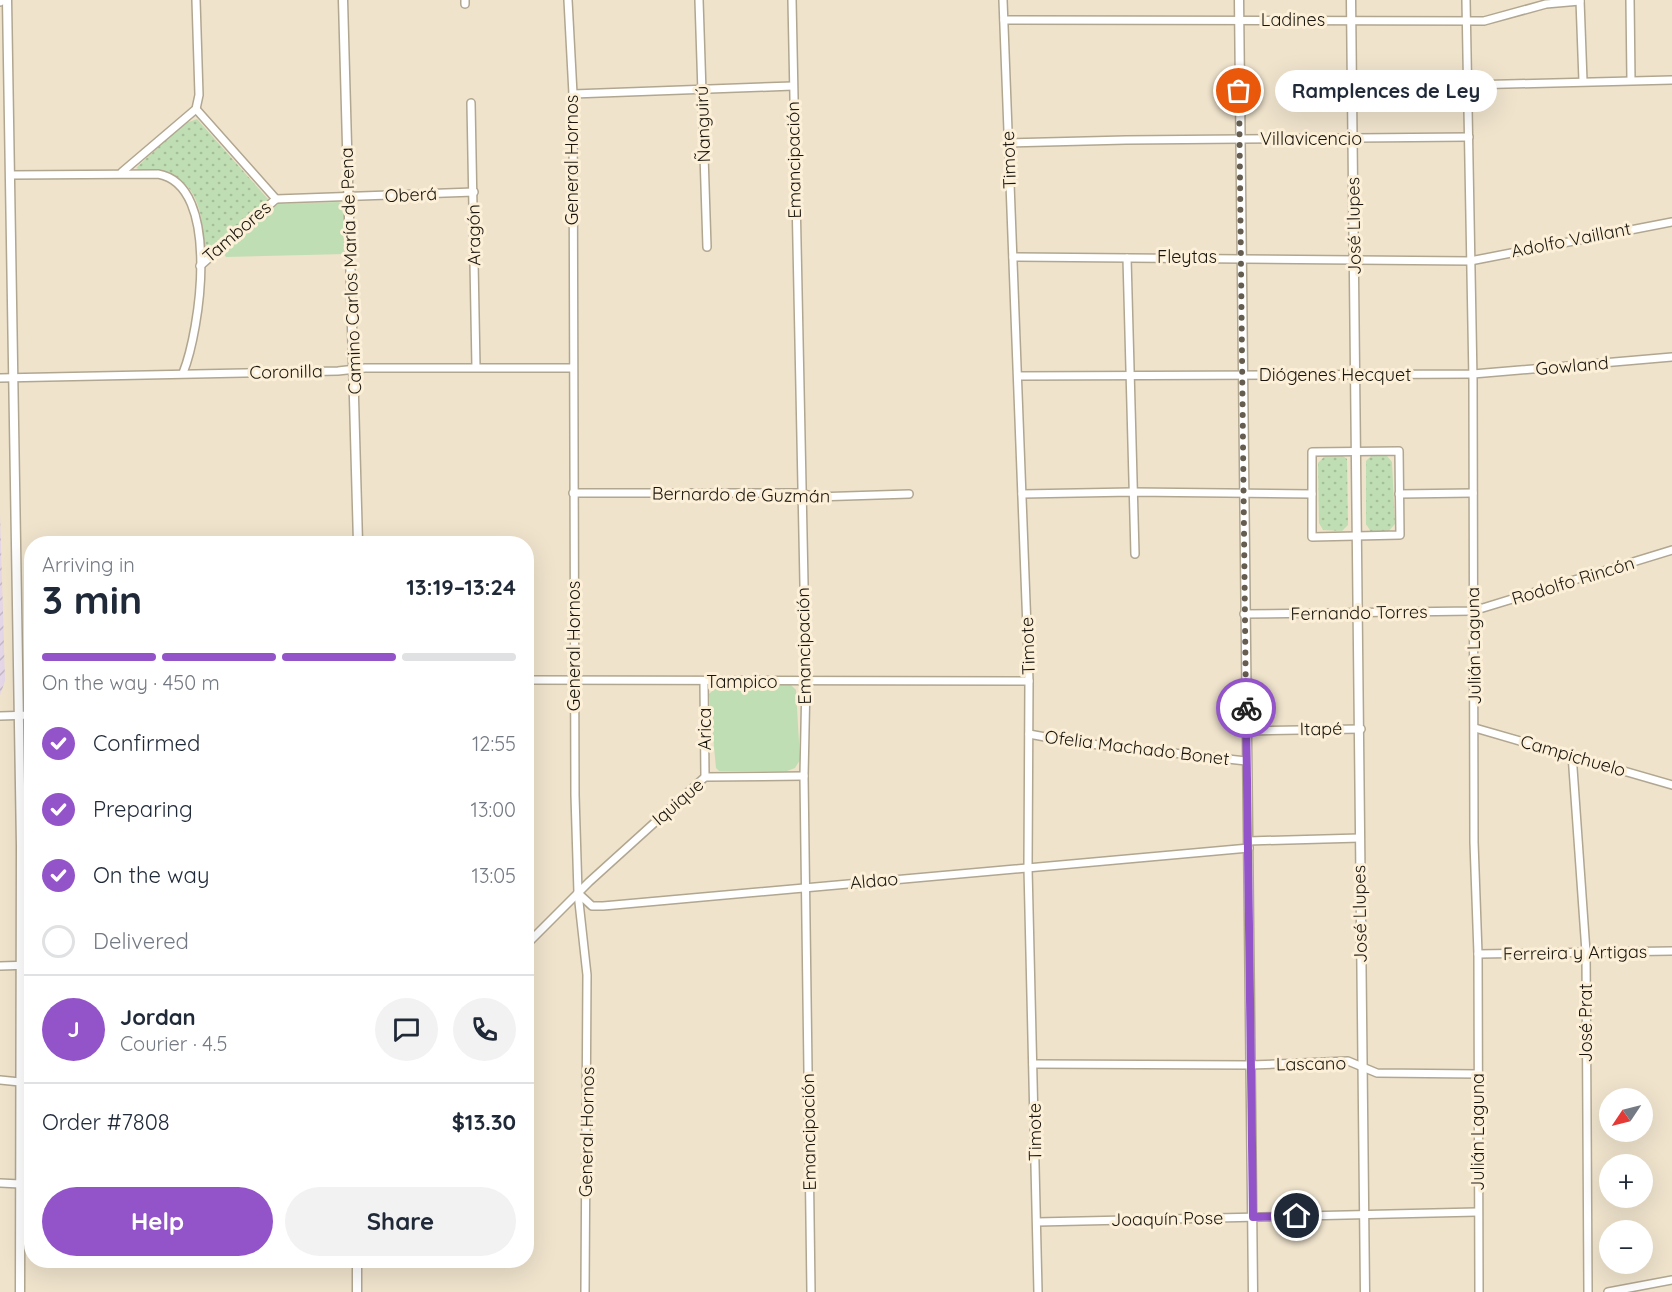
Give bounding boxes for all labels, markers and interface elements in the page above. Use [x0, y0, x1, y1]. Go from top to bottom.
street label: Ladines [1261, 8, 1325, 31]
pin [1213, 65, 1264, 116]
callout: Ramplences de Ley [1275, 70, 1497, 112]
icon: bag [1222, 74, 1255, 107]
text: Ramplences de Ley [1292, 78, 1480, 103]
street label: Ñanguirú [690, 85, 715, 163]
street label: General Hornos [560, 95, 583, 225]
street label: Emancipación [781, 101, 806, 219]
street label: Villavicencio [1260, 127, 1362, 150]
street label: Timote [996, 131, 1021, 190]
street label: Camino Carlos María de Pena [335, 147, 366, 395]
street label: José Llupes [1341, 177, 1366, 275]
street label: Oberá [384, 182, 438, 207]
street label: Tambores [198, 196, 276, 268]
street label: Aragón [461, 204, 486, 266]
street label: Adolfo Vaillant [1509, 217, 1633, 262]
street label: Fleytas [1157, 245, 1217, 268]
street label: Gowland [1534, 351, 1609, 380]
street label: Coronilla [249, 359, 323, 384]
street label: Diógenes Hecquet [1259, 363, 1411, 386]
street label: Bernardo de Guzmán [652, 481, 830, 508]
street label: Rodolfo Rincón [1509, 551, 1637, 610]
text: Arriving in [42, 552, 135, 577]
text: 13:19–13:24 [406, 573, 516, 601]
text: 3 min [42, 575, 142, 624]
street label: General Hornos [562, 581, 585, 711]
street label: Emancipación [791, 587, 816, 705]
street label: Julián Laguna [1461, 587, 1486, 705]
street label: Fernando Torres [1290, 600, 1428, 625]
street label: Timote [1015, 617, 1040, 676]
text: On the way · 450 m [42, 670, 220, 695]
street label: Tampico [706, 670, 778, 693]
courier [1216, 678, 1276, 738]
icon: bike [1230, 692, 1263, 725]
street label: Arica [693, 708, 716, 750]
street label: Itapé [1299, 717, 1342, 740]
street label: Ofelia Machado Bonet [1043, 725, 1231, 770]
icon: check [42, 727, 75, 760]
text: Confirmed [93, 729, 200, 757]
street label: Campichuelo [1518, 729, 1629, 782]
text: 12:55 [472, 731, 516, 756]
street label: Iquique [647, 773, 708, 830]
icon: check [42, 793, 75, 826]
text: Preparing [93, 795, 193, 823]
text: 13:00 [471, 797, 516, 822]
icon: check [42, 859, 75, 892]
text: On the way [93, 861, 209, 889]
text: 13:05 [472, 863, 516, 888]
street label: José Llupes [1347, 865, 1372, 963]
street label: Aldao [849, 867, 899, 894]
text: Delivered [93, 927, 189, 955]
street label: Ferreira y Artigas [1503, 940, 1647, 965]
street label: José Prat [1574, 983, 1597, 1063]
button: chat [375, 998, 438, 1061]
button: phone [453, 998, 516, 1061]
text: Jordan [120, 1003, 196, 1031]
text: J [67, 1015, 80, 1043]
text: Courier · 4.5 [120, 1031, 227, 1056]
street label: Lascano [1276, 1051, 1346, 1076]
street label: General Hornos [574, 1067, 599, 1197]
street label: Emancipación [796, 1073, 821, 1191]
street label: Julián Laguna [1466, 1073, 1489, 1191]
north arrow [1599, 1088, 1653, 1142]
map controls [1599, 1088, 1653, 1274]
street label: Timote [1022, 1103, 1047, 1161]
text: Order #7808 [42, 1108, 170, 1136]
text: $13.30 [452, 1108, 516, 1136]
button: + [1599, 1154, 1653, 1208]
button: Help [42, 1187, 273, 1256]
button: Share [285, 1187, 516, 1256]
pin [1271, 1190, 1322, 1241]
icon: home [1280, 1199, 1313, 1232]
street label: Joaquín Pose [1111, 1206, 1223, 1231]
button: − [1599, 1220, 1653, 1274]

